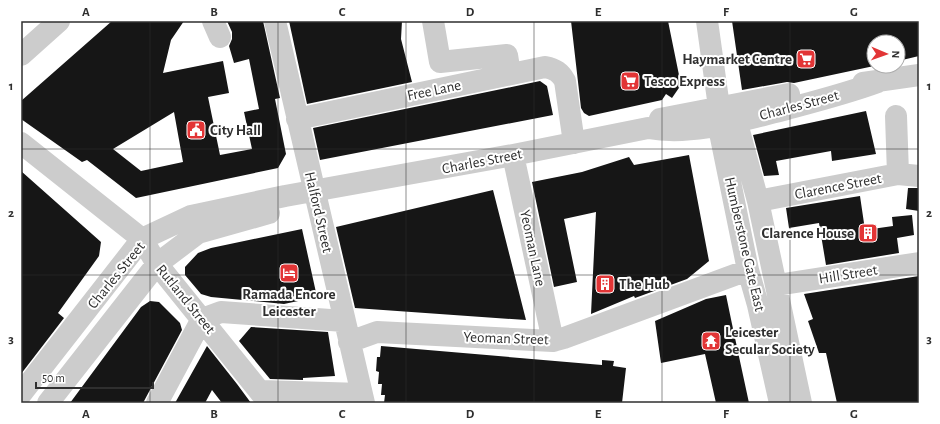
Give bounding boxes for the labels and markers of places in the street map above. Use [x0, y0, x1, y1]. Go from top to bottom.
supermarket icon: Haymarket Centre [795, 48, 817, 70]
place label: Haymarket Centre [682, 52, 792, 67]
supermarket icon: Tesco Express [619, 70, 641, 92]
place label: Tesco Express [644, 74, 725, 89]
public building icon: City Hall [185, 119, 207, 141]
place label: City Hall [210, 123, 261, 138]
building icon: Clarence House [857, 222, 879, 244]
place label: Clarence House [762, 226, 854, 241]
hotel icon: Ramada Encore Leicester [278, 262, 300, 284]
building icon: The Hub [594, 273, 616, 295]
place label: The Hub [619, 277, 670, 292]
place label: Ramada Encore Leicester [242, 287, 336, 319]
place label: Leicester Secular Society [725, 325, 815, 357]
temple icon: Leicester Secular Society [700, 330, 722, 352]

